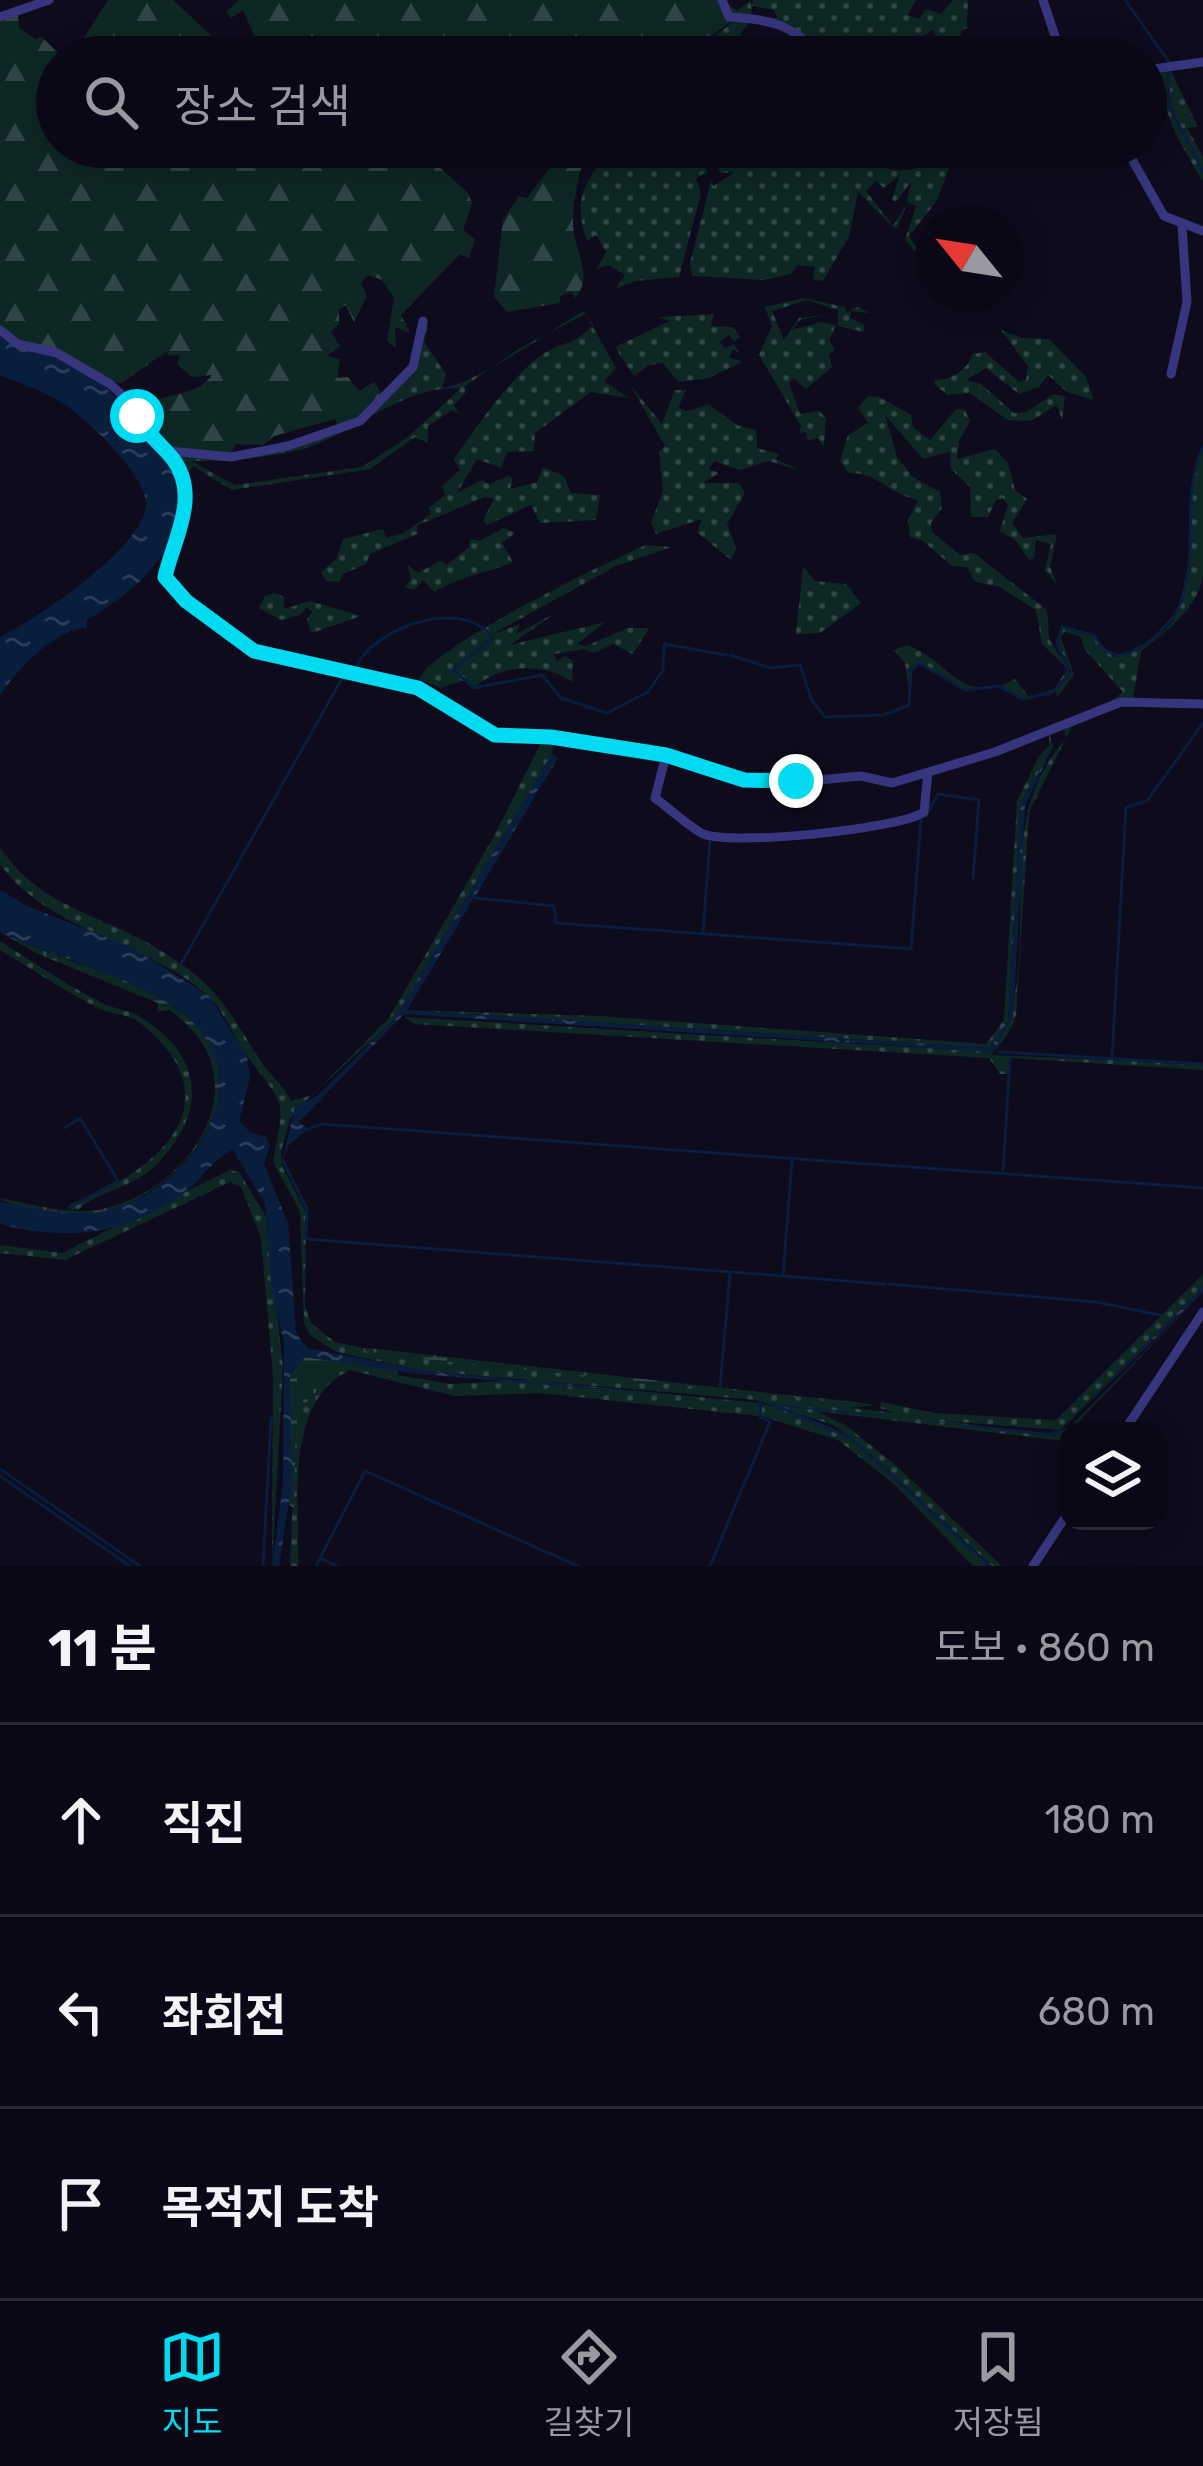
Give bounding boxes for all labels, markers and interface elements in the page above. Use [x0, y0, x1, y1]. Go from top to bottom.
search box [36, 36, 1167, 168]
icon: search [78, 69, 144, 135]
text: 장소 검색 [174, 80, 351, 133]
north arrow [915, 204, 1023, 312]
route start [110, 389, 164, 443]
route end [769, 754, 823, 808]
map controls [1059, 1422, 1167, 1530]
button: layers [1059, 1422, 1167, 1530]
text: 11 분 [48, 1618, 156, 1679]
text: 도보 · 860 m [934, 1625, 1155, 1671]
icon: ahead [48, 1787, 114, 1853]
text: 직진 [162, 1797, 245, 1850]
text: 180 m [1045, 1797, 1155, 1843]
icon: left [48, 1979, 114, 2045]
text: 좌회전 [162, 1989, 286, 2042]
text: 680 m [1038, 1989, 1155, 2035]
icon: arrive [48, 2171, 114, 2237]
text: 목적지 도착 [162, 2181, 379, 2234]
tab: 지도 [159, 2324, 225, 2444]
tab: 길찾기 [543, 2324, 634, 2444]
tab: 저장됨 [953, 2324, 1044, 2444]

